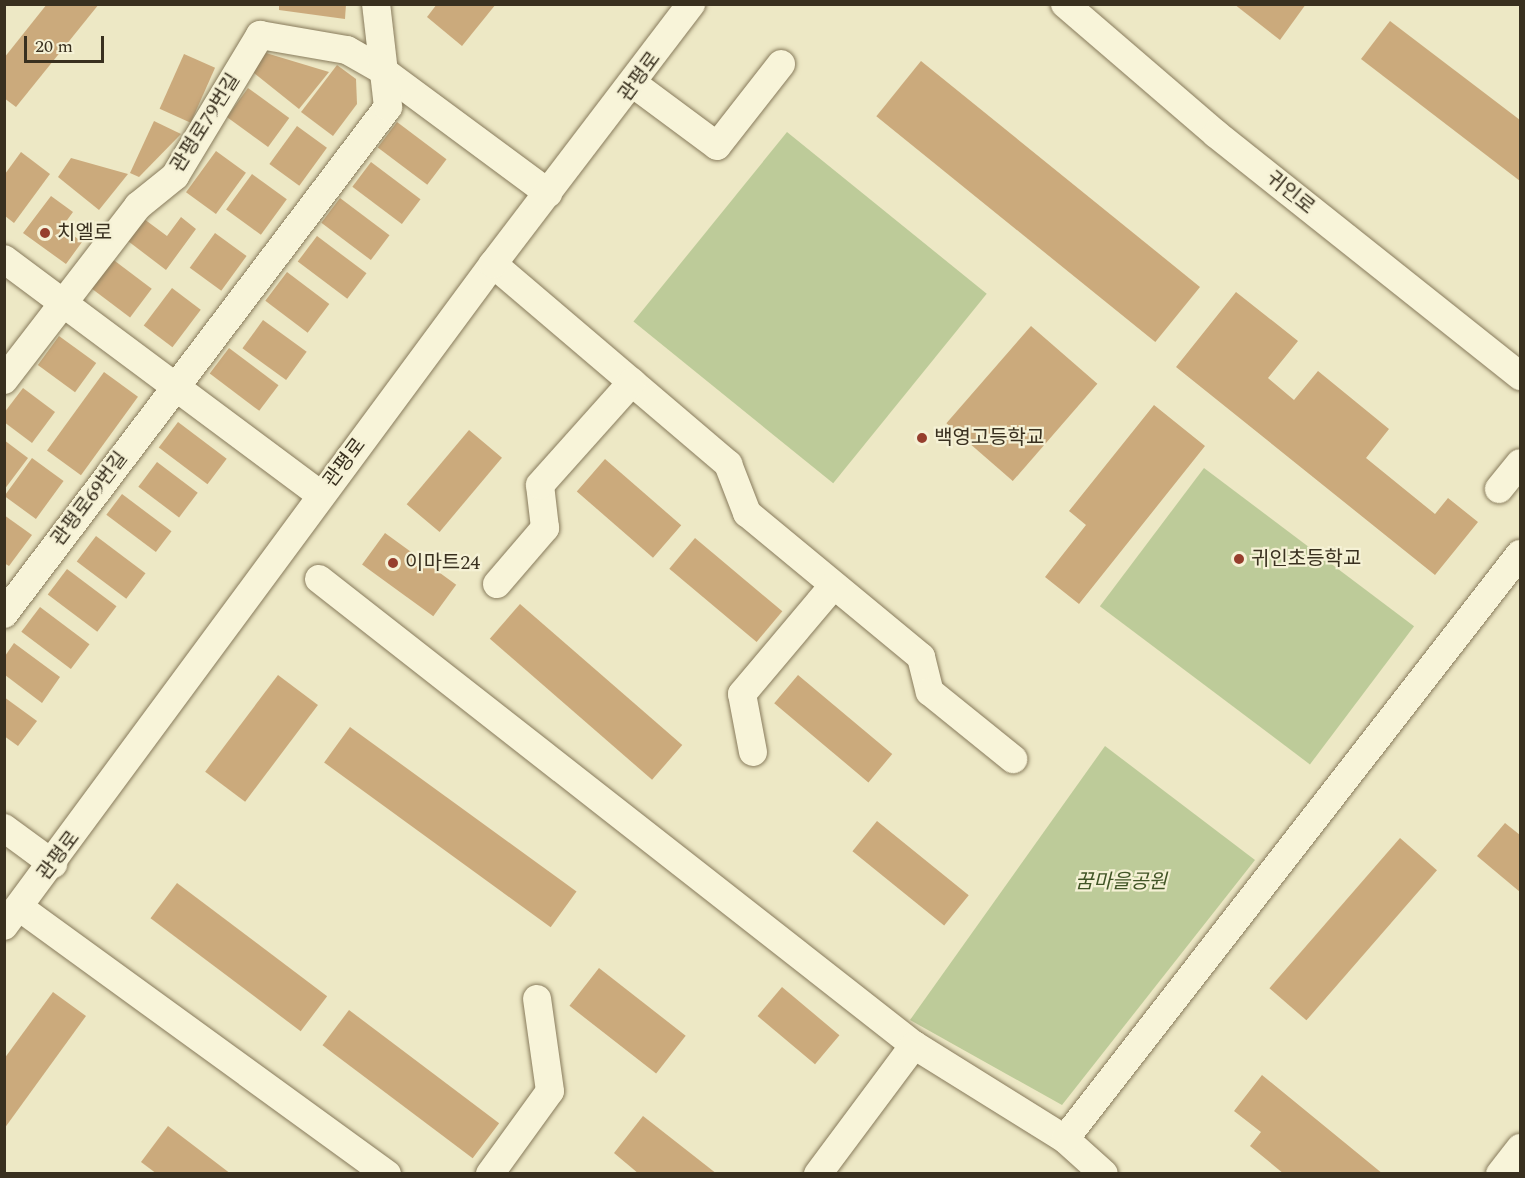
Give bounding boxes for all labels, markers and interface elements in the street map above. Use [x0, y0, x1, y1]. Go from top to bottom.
scale bar [27, 24, 106, 62]
text: 20 m [35, 33, 73, 60]
street label: 관평로 [614, 48, 666, 106]
street label: 관평로79번길 [166, 69, 246, 177]
street label: 귀인로 [1261, 166, 1319, 220]
place label: 치엘로 [57, 221, 112, 245]
marker: 치엘로 [38, 226, 52, 240]
place label: 백영고등학교 [934, 426, 1044, 450]
marker: 백영고등학교 [915, 431, 929, 445]
street label: 관평로 [319, 434, 371, 492]
street label: 관평로69번길 [47, 447, 133, 551]
place label: 귀인초등학교 [1251, 547, 1361, 571]
place label: 이마트24 [405, 551, 480, 575]
marker: 귀인초등학교 [1232, 552, 1246, 566]
marker: 이마트24 [386, 556, 400, 570]
street label: 관평로 [33, 827, 85, 885]
park label: 꿈마을공원 [1075, 870, 1167, 894]

